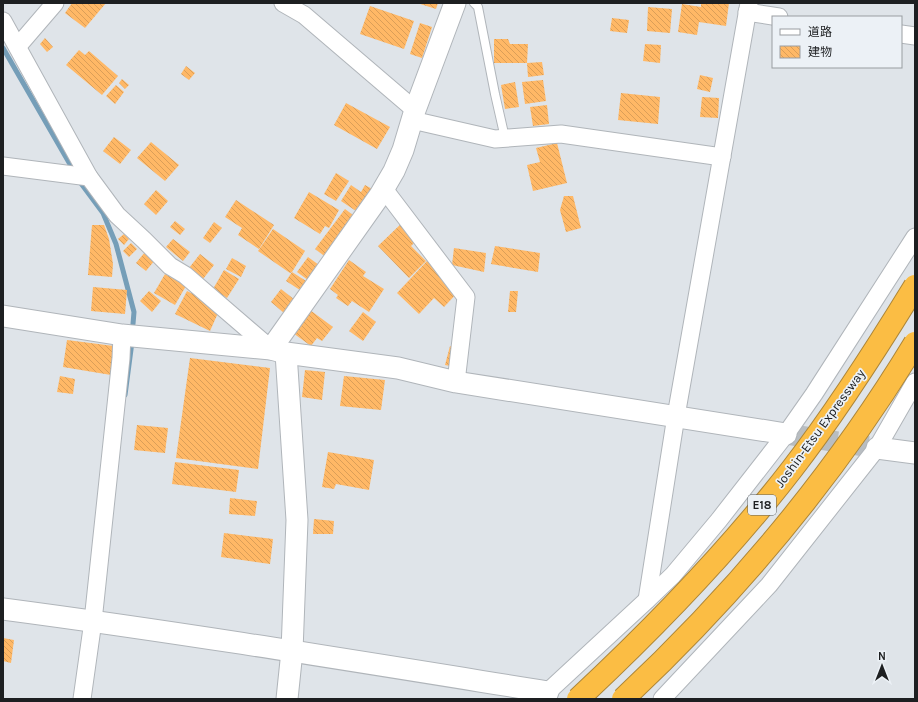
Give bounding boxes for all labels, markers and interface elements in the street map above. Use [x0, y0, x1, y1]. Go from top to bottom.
legend [772, 16, 902, 68]
text: 道路 [808, 25, 832, 39]
text: 建物 [808, 45, 832, 59]
street label: Joshin-Etsu Expressway [772, 366, 868, 490]
road number: E18 [748, 495, 776, 515]
north arrow [862, 646, 902, 686]
text: N [878, 650, 886, 663]

